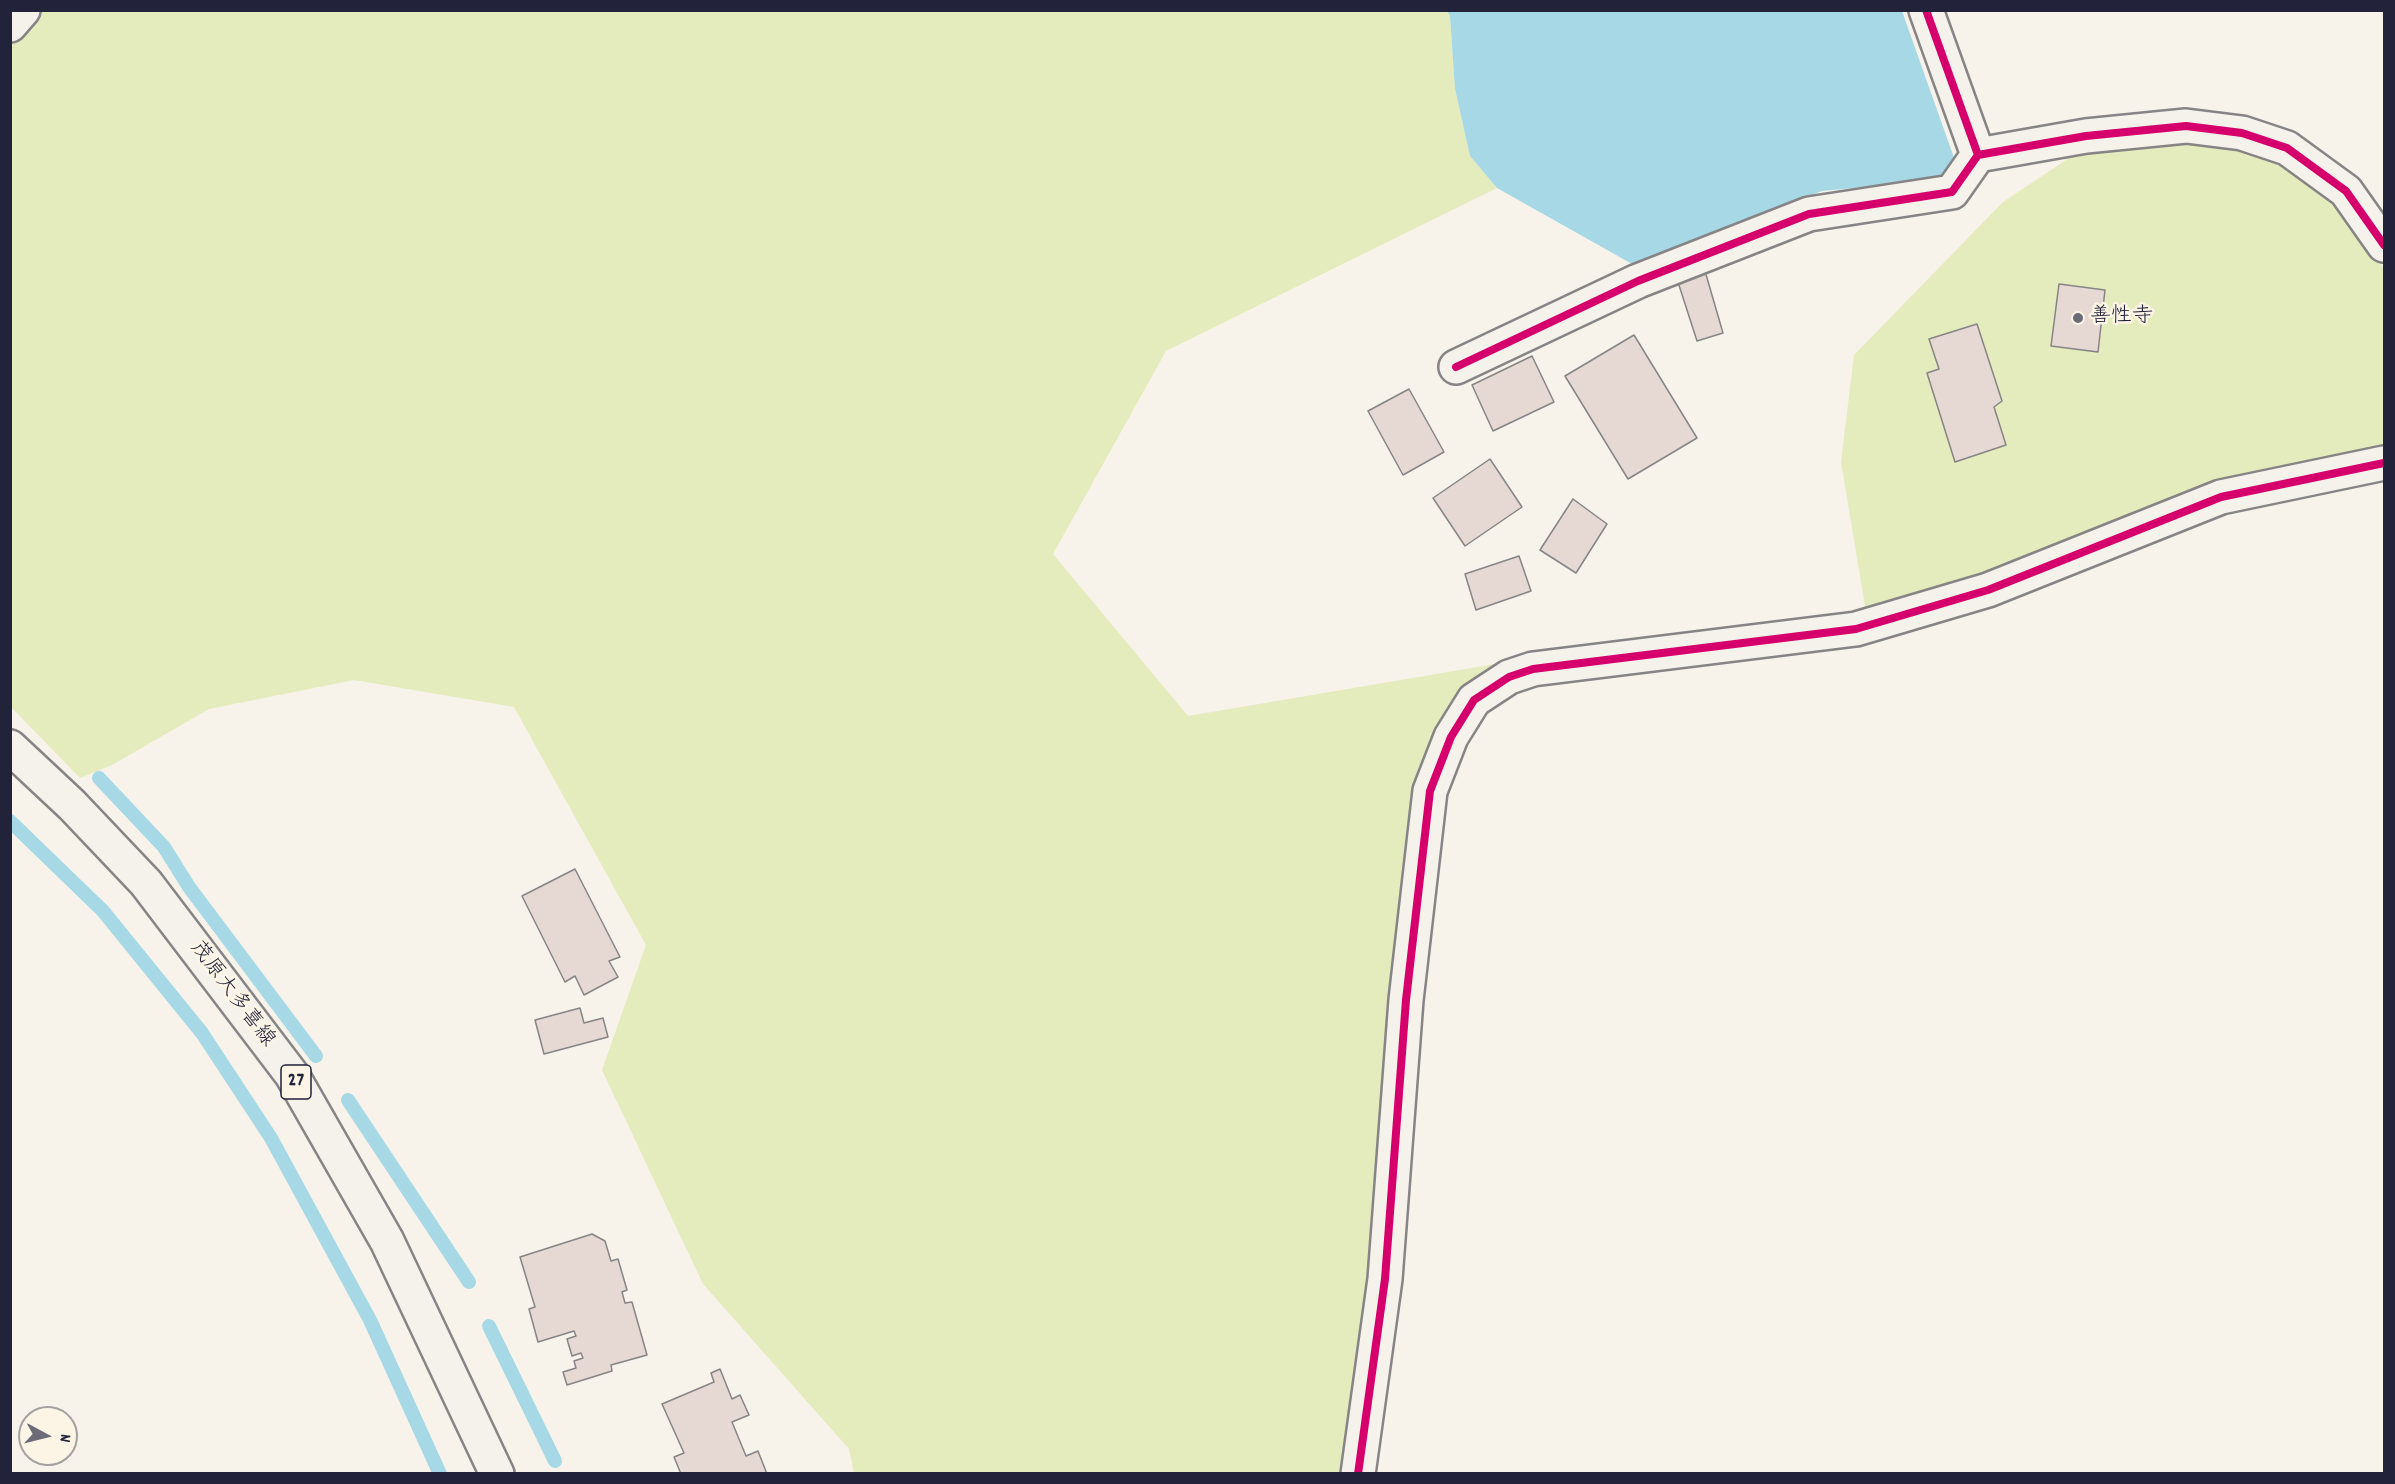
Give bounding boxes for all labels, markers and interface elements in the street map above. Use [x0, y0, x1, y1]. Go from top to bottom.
place label: 善性寺 [2090, 305, 2153, 331]
marker: 善性寺 [2071, 311, 2085, 325]
street label: 茂原大多喜線 [183, 937, 279, 1053]
road number: 27 [281, 1065, 311, 1099]
north arrow [18, 1406, 78, 1466]
text: N [52, 1433, 76, 1443]

